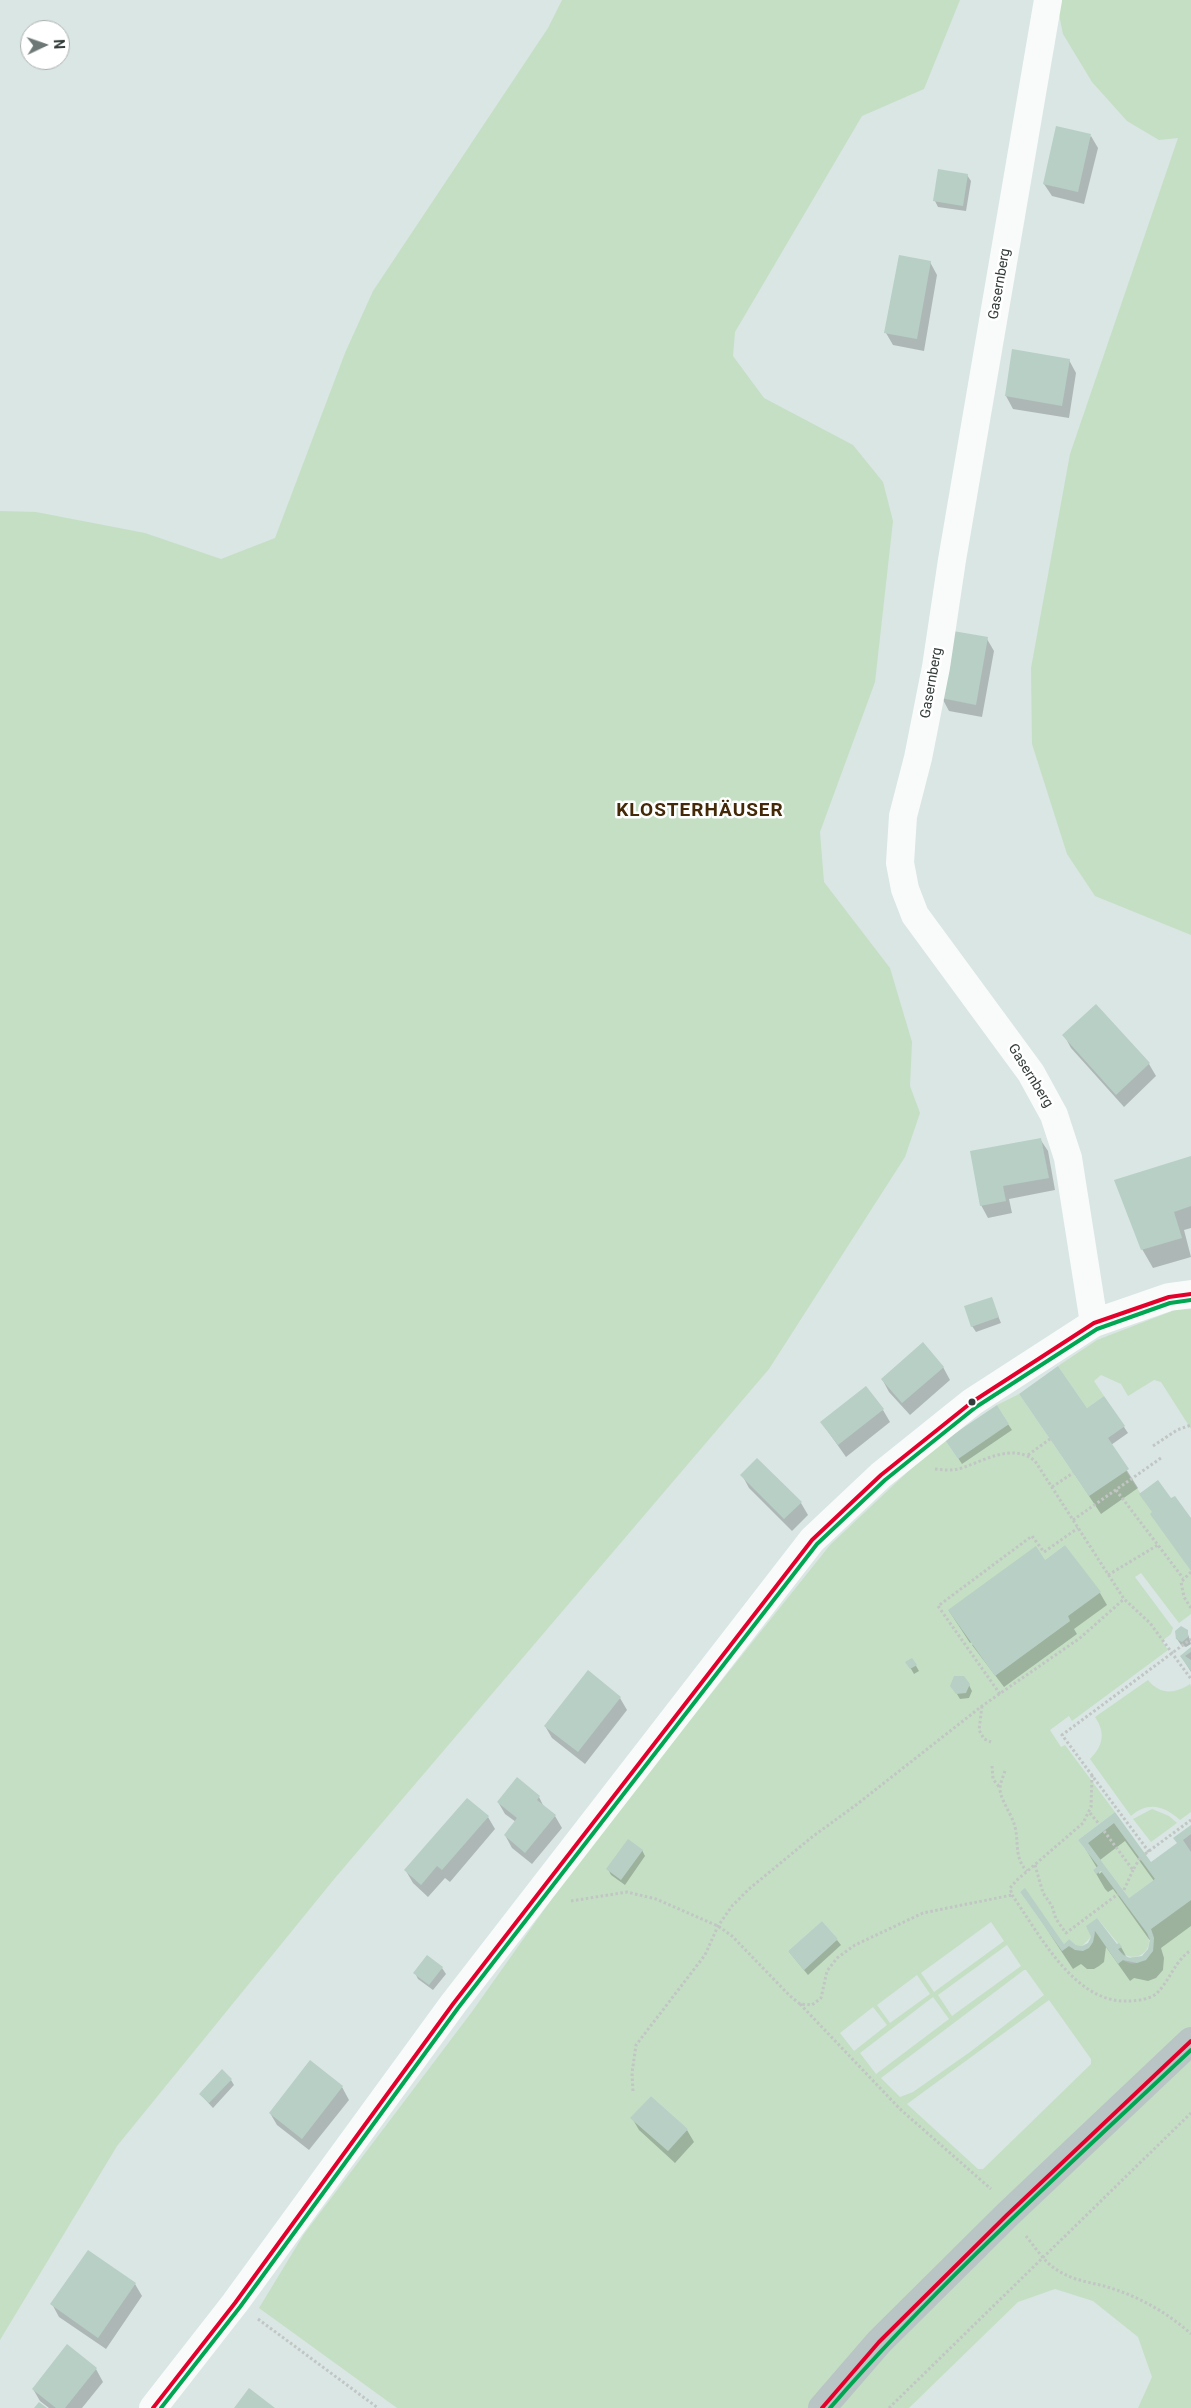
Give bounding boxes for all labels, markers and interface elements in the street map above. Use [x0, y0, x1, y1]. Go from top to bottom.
north arrow [20, 20, 70, 70]
text: N [51, 39, 67, 50]
street label: Gasernberg [985, 247, 1015, 321]
street label: Gasernberg [917, 646, 947, 720]
district label: KLOSTERHÄUSER [615, 800, 785, 822]
street label: Gasernberg [1004, 1041, 1056, 1111]
unlabelled marker [967, 1397, 977, 1407]

